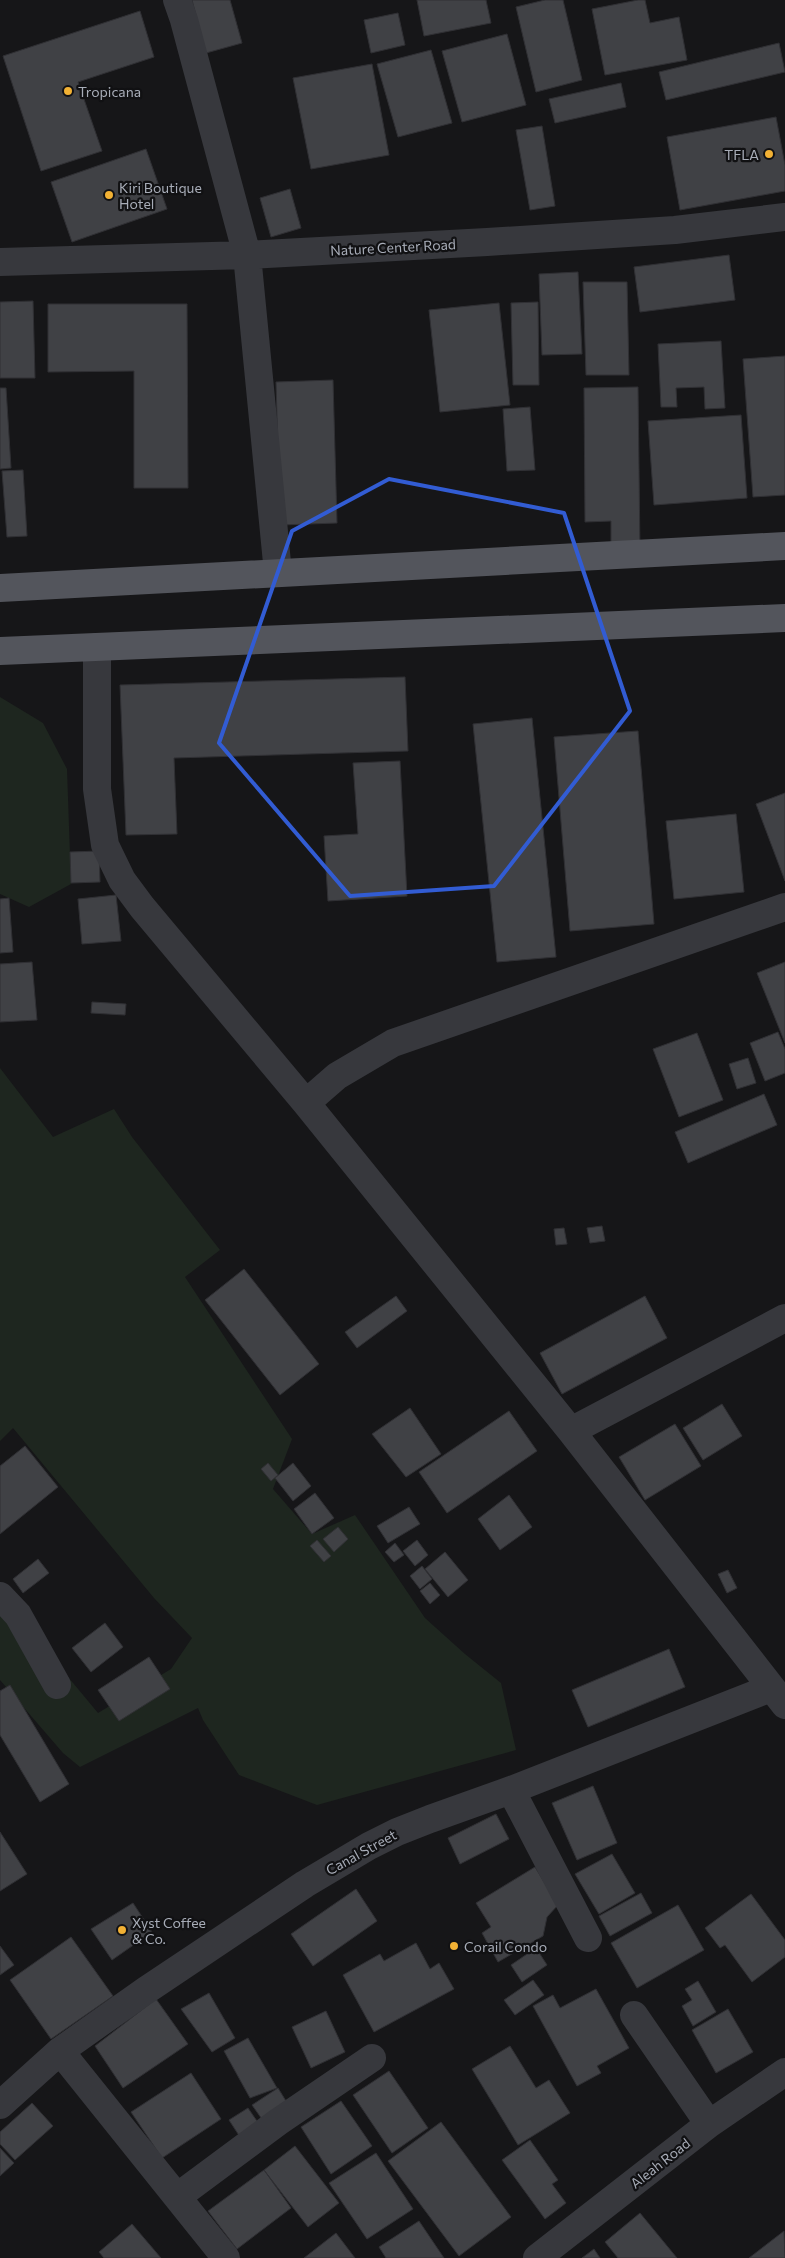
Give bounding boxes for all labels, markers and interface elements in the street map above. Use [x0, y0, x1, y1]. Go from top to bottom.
place label: Tropicana [78, 83, 141, 100]
marker: Tropicana [62, 85, 74, 97]
place label: TFLA [724, 146, 759, 163]
marker: TFLA [763, 148, 775, 160]
place label: Kiri Boutique Hotel [119, 179, 202, 212]
marker: Kiri Boutique Hotel [103, 189, 115, 201]
street label: Nature Center Road [330, 235, 456, 259]
street label: Canal Street [323, 1826, 399, 1878]
place label: Xyst Coffee & Co. [132, 1914, 206, 1947]
marker: Xyst Coffee & Co. [116, 1924, 128, 1936]
place label: Corail Condo [464, 1938, 547, 1955]
marker: Corail Condo [448, 1940, 460, 1952]
street label: Aleah Road [627, 2134, 693, 2192]

